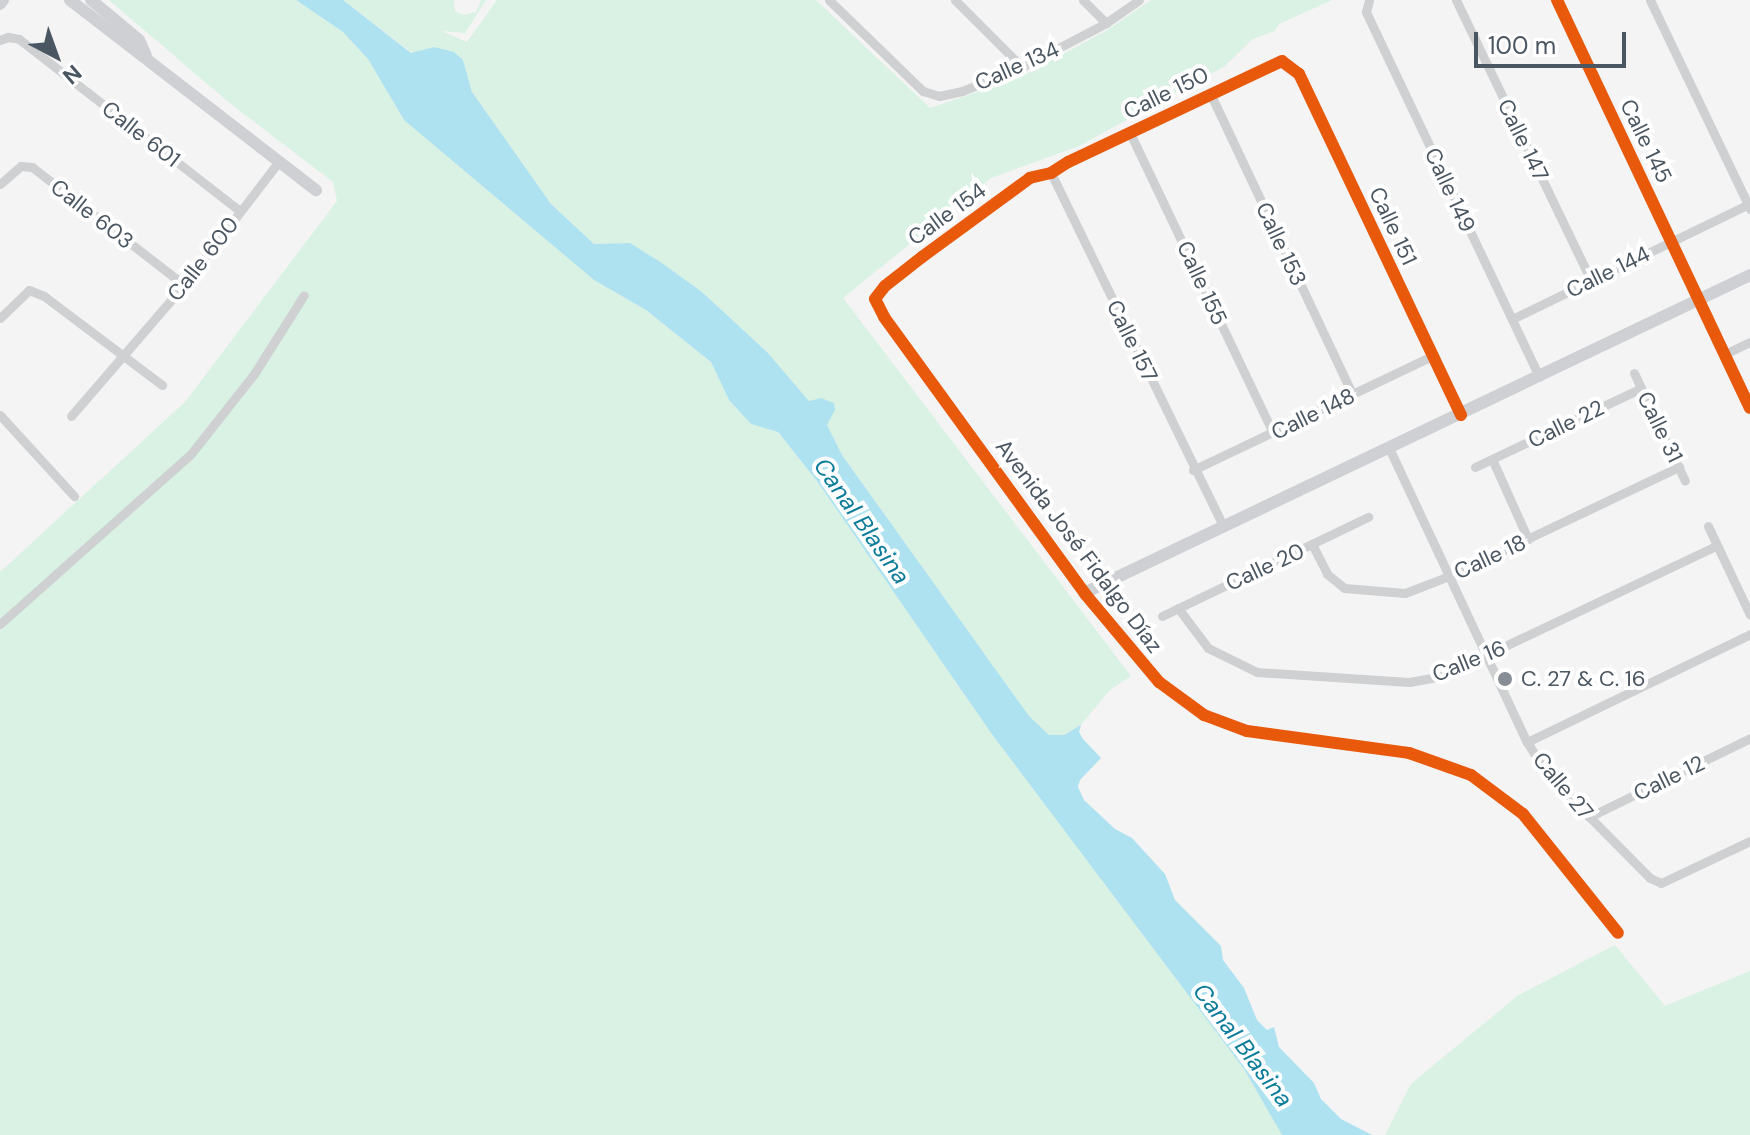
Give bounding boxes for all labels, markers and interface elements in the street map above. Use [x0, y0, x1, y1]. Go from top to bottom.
north arrow [16, 16, 96, 96]
scale bar [1478, 16, 1630, 66]
text: 100 m [1488, 30, 1556, 61]
street label: Calle 134 [971, 36, 1063, 96]
text: N [57, 58, 88, 91]
street label: Calle 150 [1119, 61, 1213, 125]
street label: Calle 601 [97, 95, 185, 173]
street label: Calle 147 [1492, 95, 1554, 185]
street label: Calle 145 [1615, 95, 1677, 187]
street label: Calle 149 [1419, 144, 1481, 236]
street label: Calle 603 [45, 174, 139, 254]
street label: Calle 154 [903, 177, 991, 251]
street label: Calle 151 [1363, 183, 1423, 269]
street label: Calle 153 [1250, 198, 1312, 290]
street label: Calle 600 [162, 212, 244, 306]
street label: Calle 155 [1171, 237, 1233, 329]
street label: Calle 144 [1562, 241, 1654, 303]
street label: Calle 157 [1101, 296, 1163, 386]
street label: Calle 148 [1267, 383, 1359, 445]
street label: Calle 31 [1632, 387, 1688, 467]
street label: Calle 22 [1524, 394, 1608, 454]
street label: Avenida José Fidalgo Díaz [990, 434, 1168, 658]
water label: Canal Blasina [808, 452, 916, 590]
street label: Calle 18 [1450, 529, 1530, 585]
street label: Calle 20 [1222, 537, 1308, 597]
street label: Calle 16 [1429, 634, 1509, 688]
place label: C. 27 & C. 16 [1521, 666, 1646, 692]
marker: C. 27 & C. 16 [1496, 670, 1514, 688]
street label: Calle 27 [1527, 747, 1599, 825]
street label: Calle 12 [1629, 750, 1709, 806]
water label: Canal Blasina [1187, 977, 1299, 1113]

